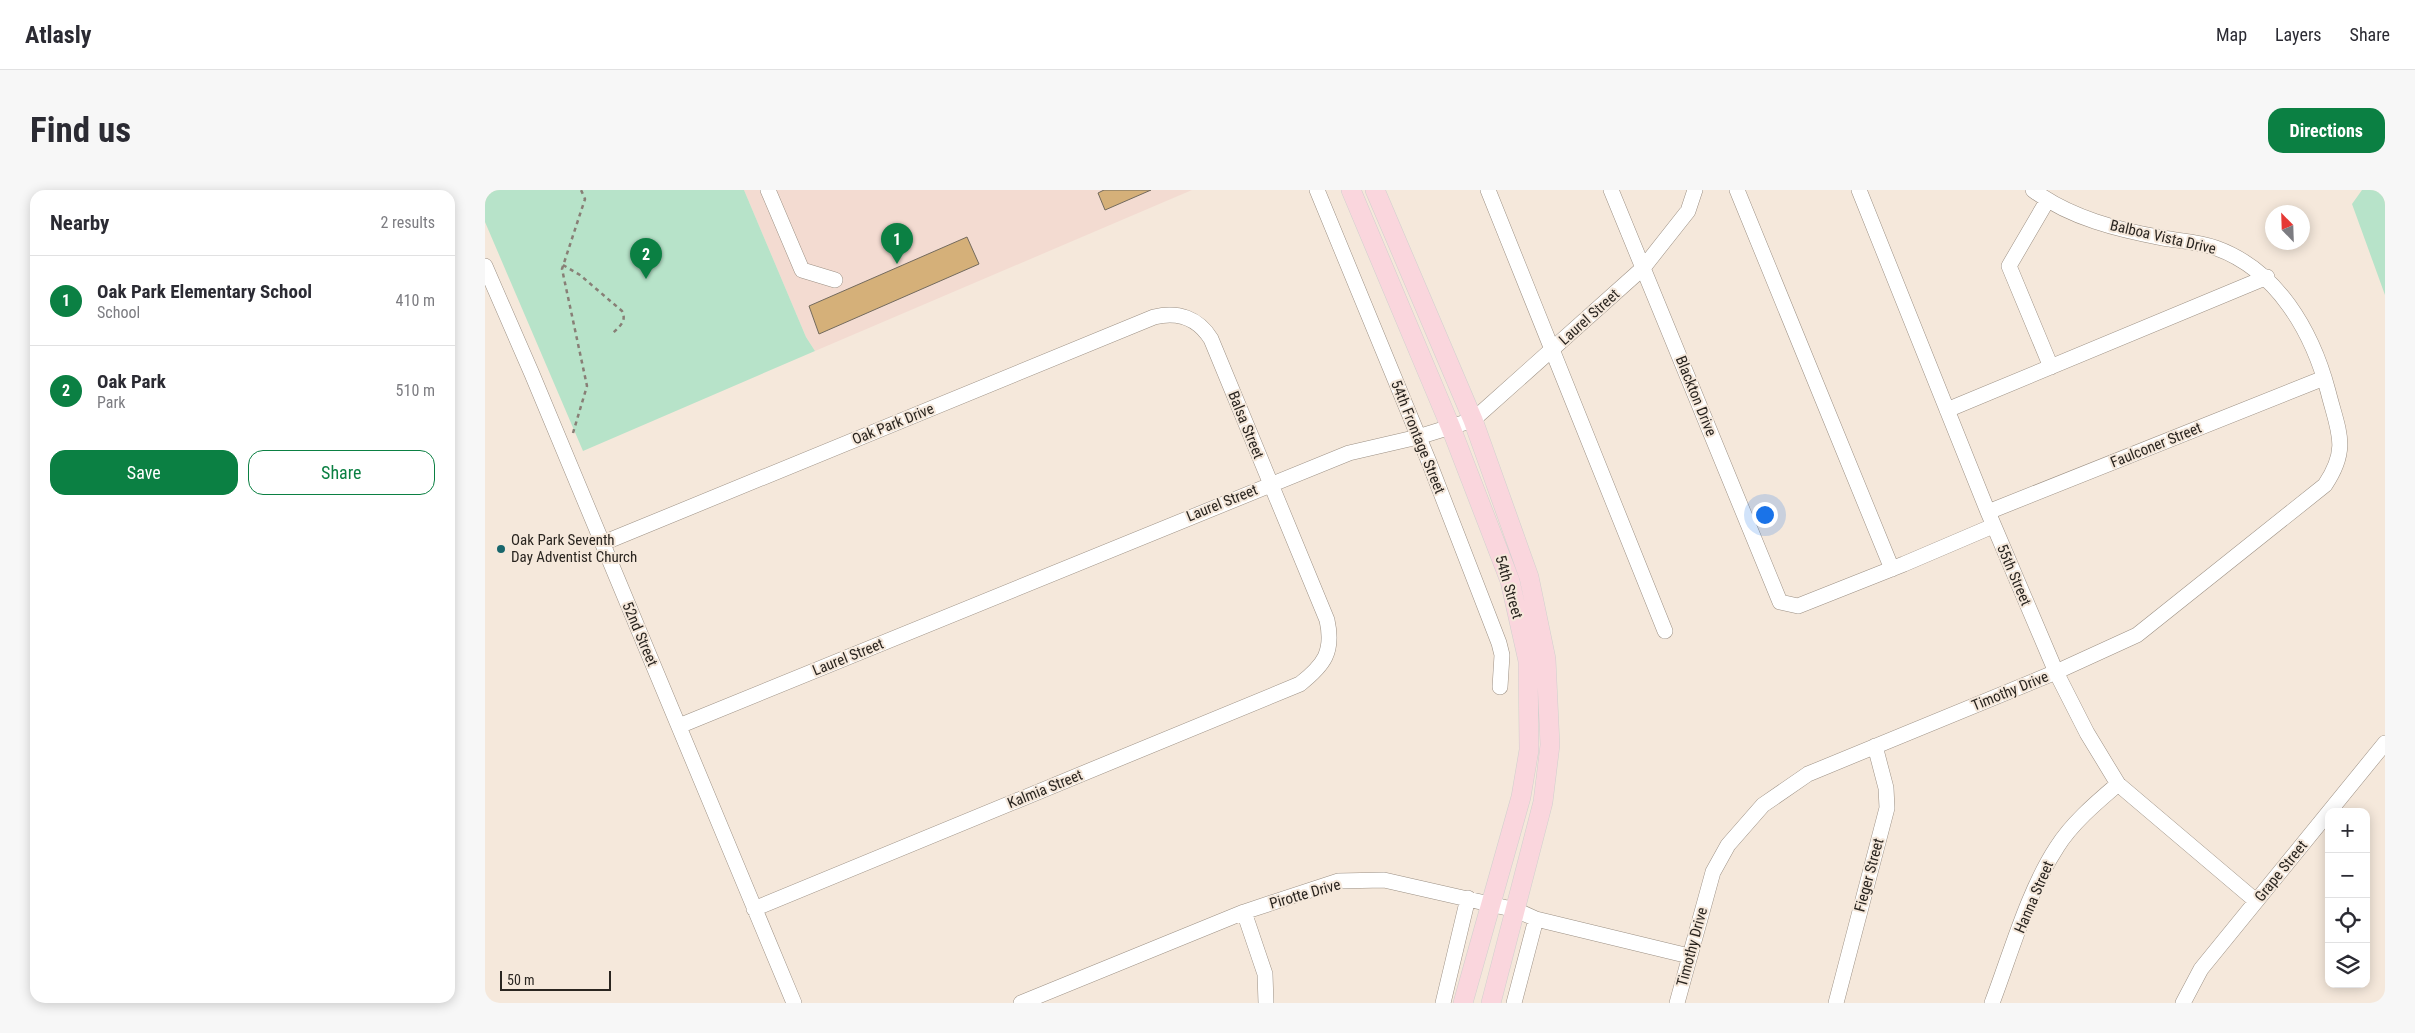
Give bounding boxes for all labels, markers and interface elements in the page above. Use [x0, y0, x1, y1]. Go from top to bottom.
text: Atlasly [25, 21, 91, 49]
text: Map [2216, 24, 2247, 45]
text: Layers [2275, 24, 2322, 45]
text: Share [2350, 24, 2390, 45]
button: Directions [2268, 108, 2385, 153]
text: Find us [30, 110, 131, 151]
north arrow [2265, 205, 2310, 250]
text: Nearby [50, 211, 109, 235]
text: 2 results [380, 213, 435, 232]
street label: Balboa Vista Drive [2108, 216, 2218, 258]
pin: 1 [881, 223, 913, 264]
pin: 2 [630, 238, 662, 279]
text: Oak Park Elementary School [97, 280, 312, 303]
street label: Laurel Street [1555, 285, 1623, 349]
text: 1 [62, 291, 70, 310]
text: 410 m [396, 291, 435, 310]
text: School [97, 303, 140, 322]
street label: Blackton Drive [1672, 353, 1720, 439]
text: Oak Park [97, 370, 166, 393]
street label: 54th Frontage Street [1387, 378, 1449, 496]
text: 2 [62, 381, 70, 400]
text: 510 m [396, 381, 435, 400]
street label: Balsa Street [1224, 389, 1268, 461]
text: Park [97, 393, 126, 412]
street label: Oak Park Drive [850, 399, 936, 449]
street label: Faulconer Street [2108, 419, 2204, 471]
button: Save [50, 450, 238, 495]
button: Share [248, 450, 435, 495]
street label: Laurel Street [1184, 481, 1260, 525]
your location [1752, 502, 1778, 528]
place label: Oak Park Seventh Day Adventist Church [511, 531, 637, 566]
street label: 55th Street [1993, 542, 2035, 608]
marker: Oak Park Seventh Day Adventist Church [495, 543, 507, 555]
street label: 54th Street [1491, 553, 1527, 621]
street label: 52nd Street [618, 599, 662, 669]
street label: Laurel Street [810, 635, 886, 679]
street label: Timothy Drive [1969, 667, 2051, 715]
street label: Kalmia Street [1005, 766, 1085, 812]
map controls [2325, 808, 2370, 988]
button: + [2325, 808, 2370, 853]
street label: Fieger Street [1851, 836, 1887, 914]
street label: Grape Street [2251, 837, 2311, 905]
button: − [2325, 853, 2370, 898]
street label: Hanna Street [2011, 858, 2057, 936]
street label: Pirotte Drive [1267, 875, 1343, 913]
button: locate [2325, 898, 2370, 943]
street label: Timothy Drive [1673, 905, 1711, 989]
button: layers [2325, 943, 2370, 988]
scale bar [500, 968, 611, 991]
text: 50 m [507, 972, 535, 988]

